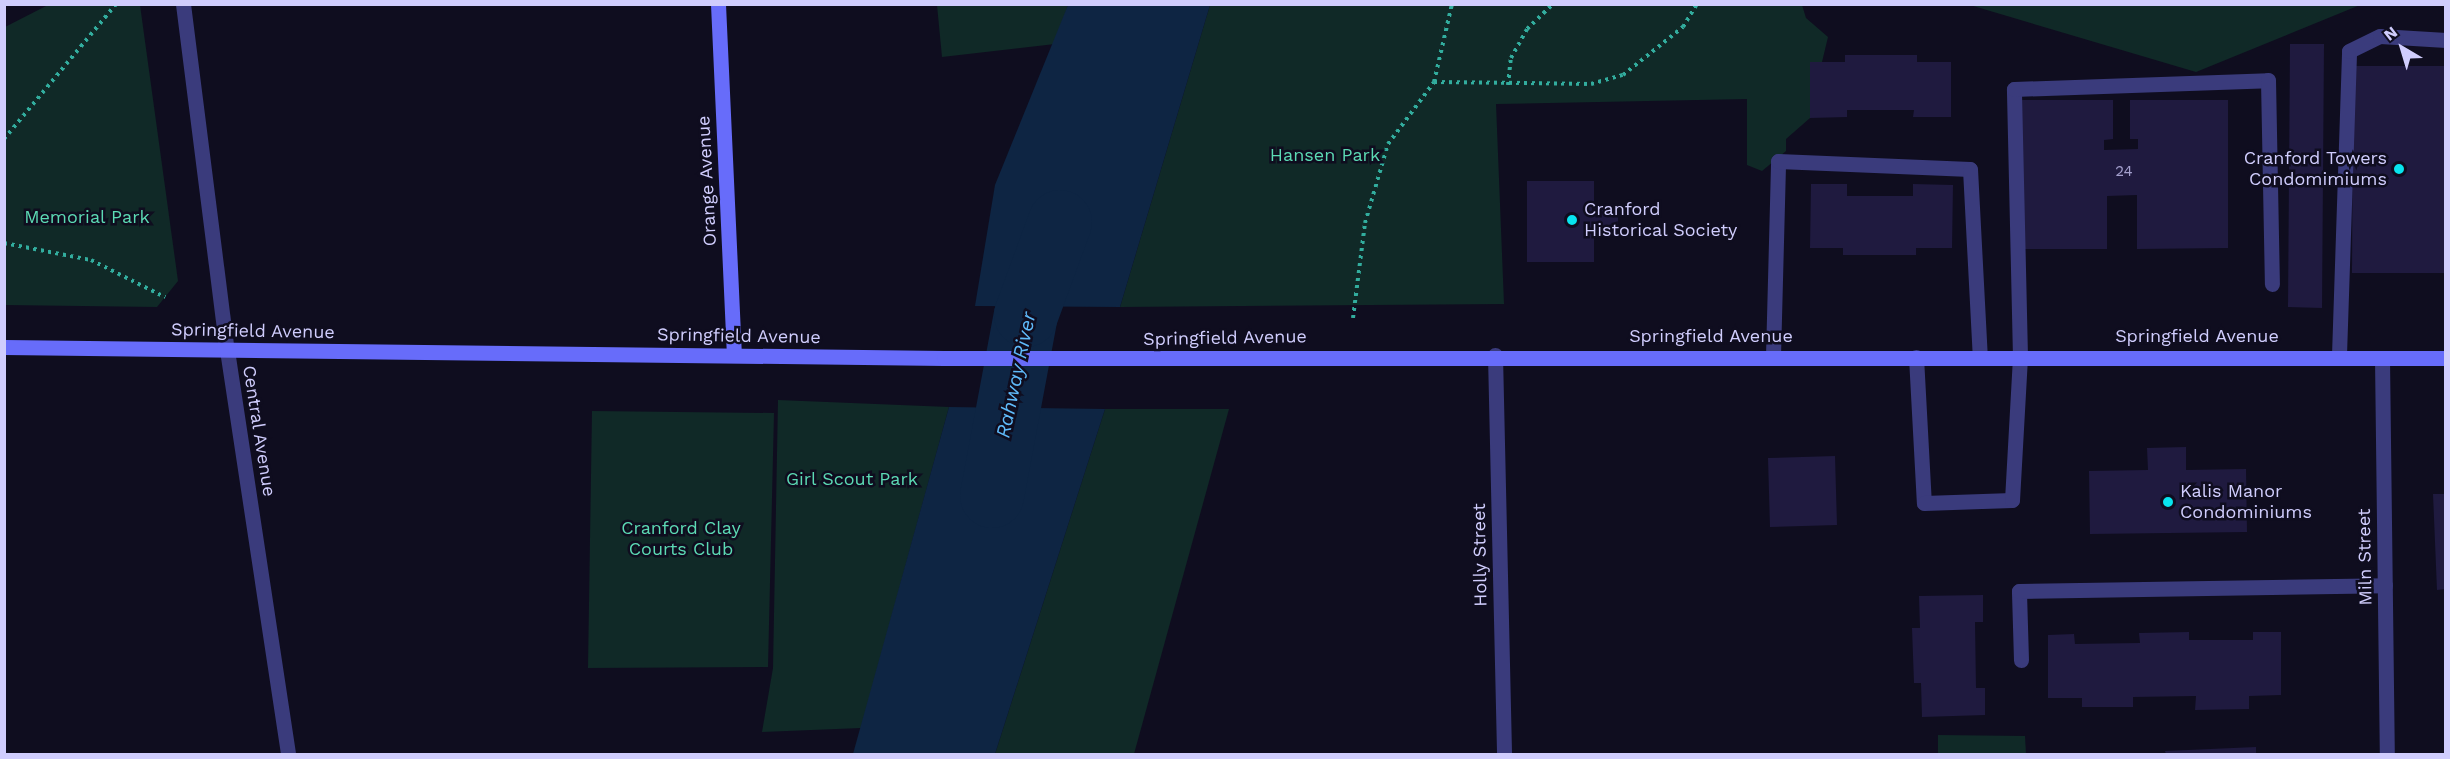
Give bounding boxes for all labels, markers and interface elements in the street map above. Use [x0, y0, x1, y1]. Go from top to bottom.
north arrow [2372, 18, 2432, 78]
text: N [2380, 22, 2401, 45]
street label: Orange Avenue [693, 115, 721, 247]
park label: Hansen Park [1270, 144, 1380, 166]
place label: Cranford Towers Condomimiums [2243, 148, 2387, 190]
marker: Cranford Towers Condomimiums [2392, 162, 2406, 176]
house number: 24 [2115, 163, 2133, 181]
place label: Cranford Historical Society [1584, 199, 1738, 242]
park label: Memorial Park [24, 206, 150, 228]
marker: Cranford Historical Society [1565, 213, 1579, 227]
water label: Rahway River [991, 310, 1041, 440]
street label: Springfield Avenue [171, 319, 335, 343]
street label: Springfield Avenue [657, 324, 821, 348]
street label: Springfield Avenue [1629, 325, 1793, 347]
street label: Springfield Avenue [2115, 325, 2279, 347]
street label: Springfield Avenue [1143, 326, 1307, 350]
street label: Central Avenue [238, 363, 280, 499]
park label: Girl Scout Park [786, 468, 918, 490]
place label: Kalis Manor Condominiums [2180, 481, 2312, 524]
marker: Kalis Manor Condominiums [2161, 495, 2175, 509]
street label: Holly Street [1468, 503, 1492, 607]
street label: Miln Street [2353, 508, 2377, 606]
park label: Cranford Clay Courts Club [621, 518, 741, 560]

